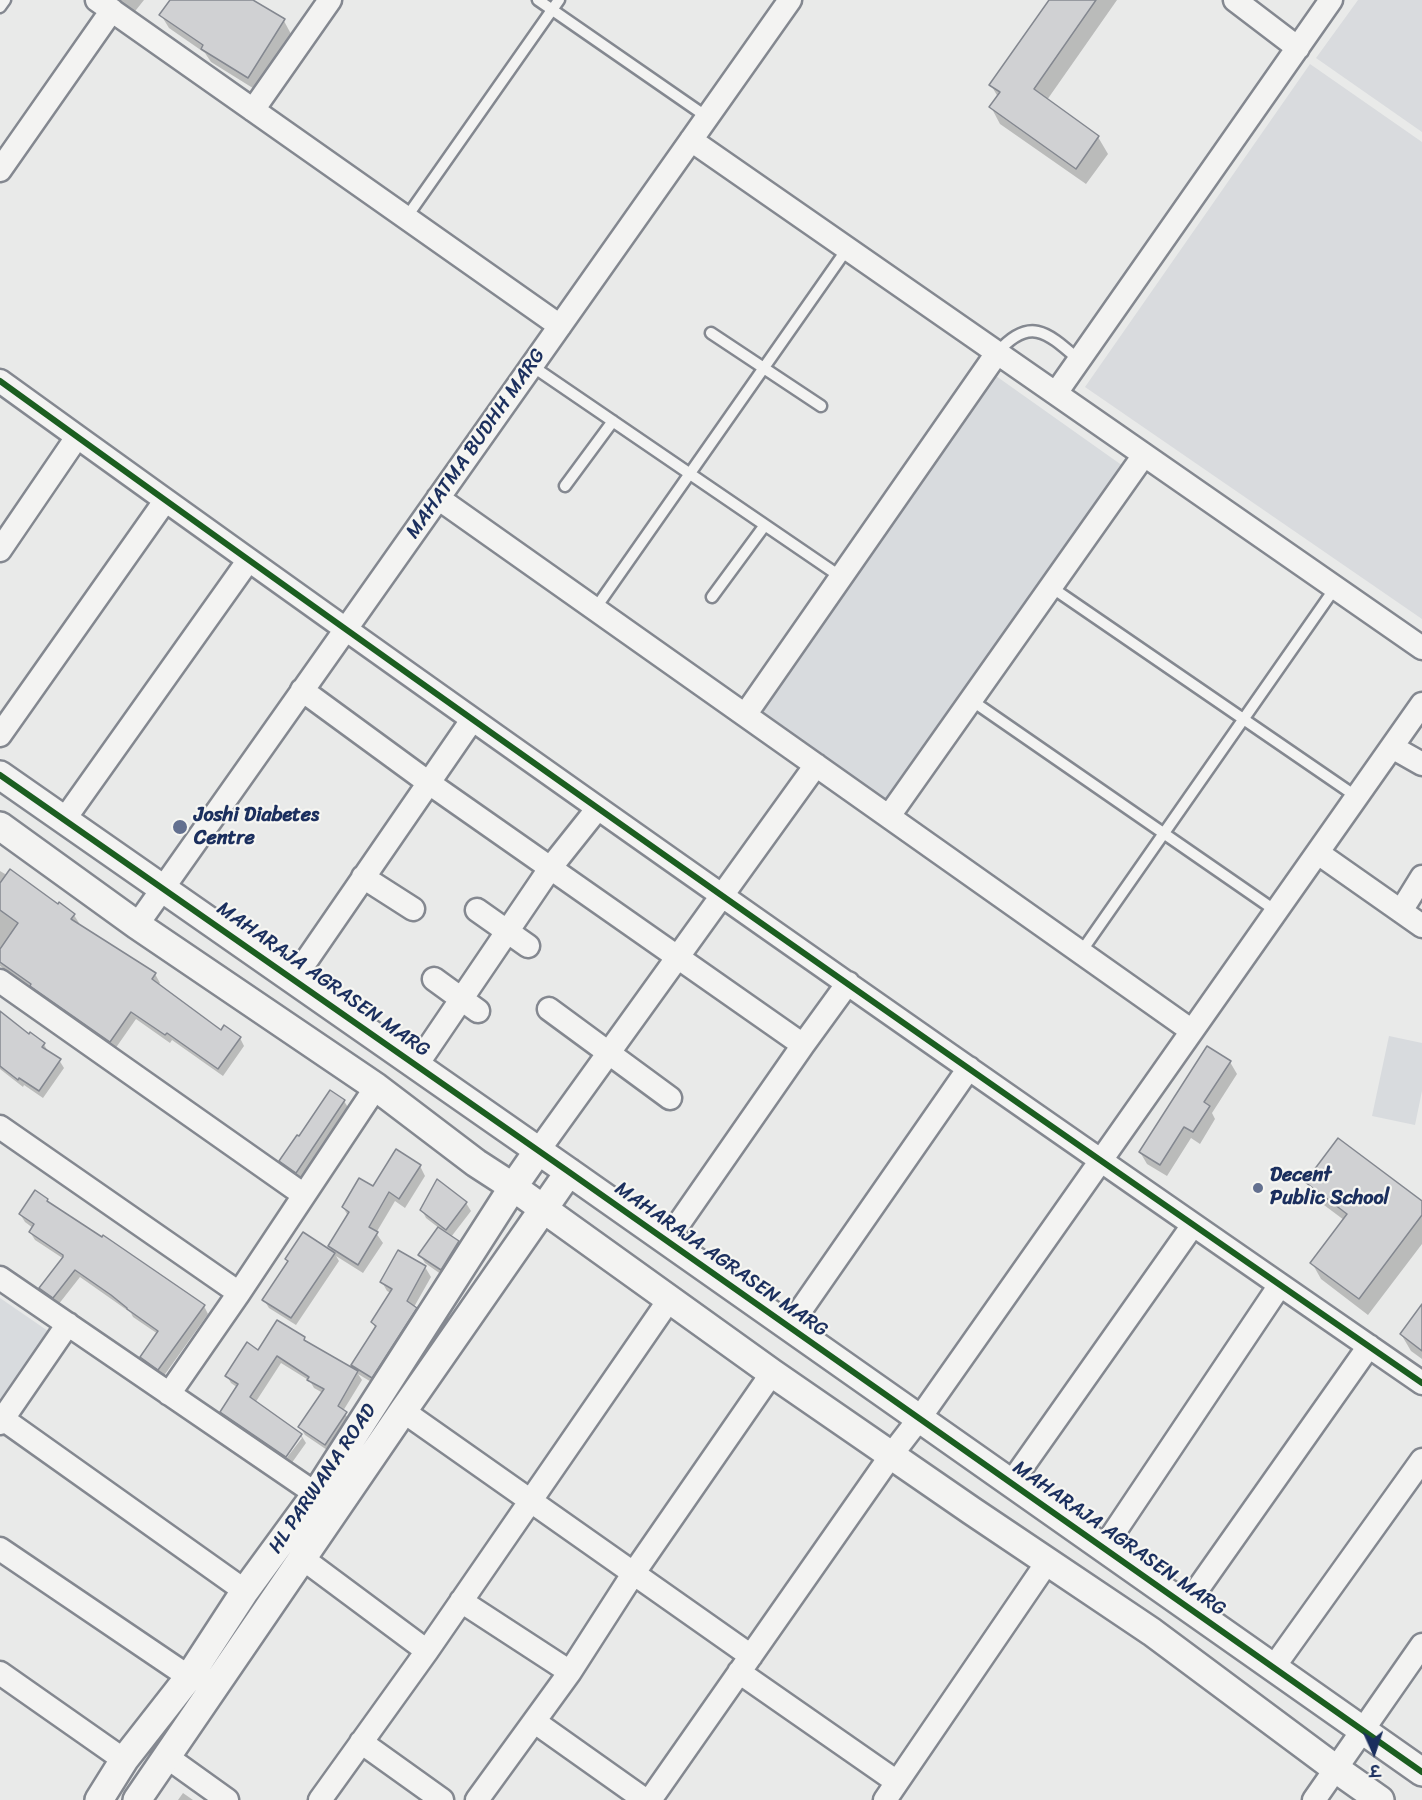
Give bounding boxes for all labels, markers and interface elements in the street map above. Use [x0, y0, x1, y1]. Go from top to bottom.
street label: MAHATMA BUDHH MARG [401, 344, 551, 544]
place label: Joshi Diabetes Centre [194, 804, 319, 851]
marker: Joshi Diabetes Centre [171, 818, 189, 836]
street label: MAHARAJA AGRASEN MARG [212, 897, 434, 1063]
place label: Decent Public School [1270, 1164, 1389, 1211]
street label: MAHARAJA AGRASEN MARG [610, 1177, 832, 1343]
marker: Decent Public School [1251, 1181, 1265, 1195]
street label: HL PARWANA ROAD [264, 1400, 382, 1558]
street label: MAHARAJA AGRASEN MARG [1008, 1456, 1230, 1622]
north arrow [1344, 1722, 1404, 1782]
text: उ [1369, 1756, 1381, 1785]

